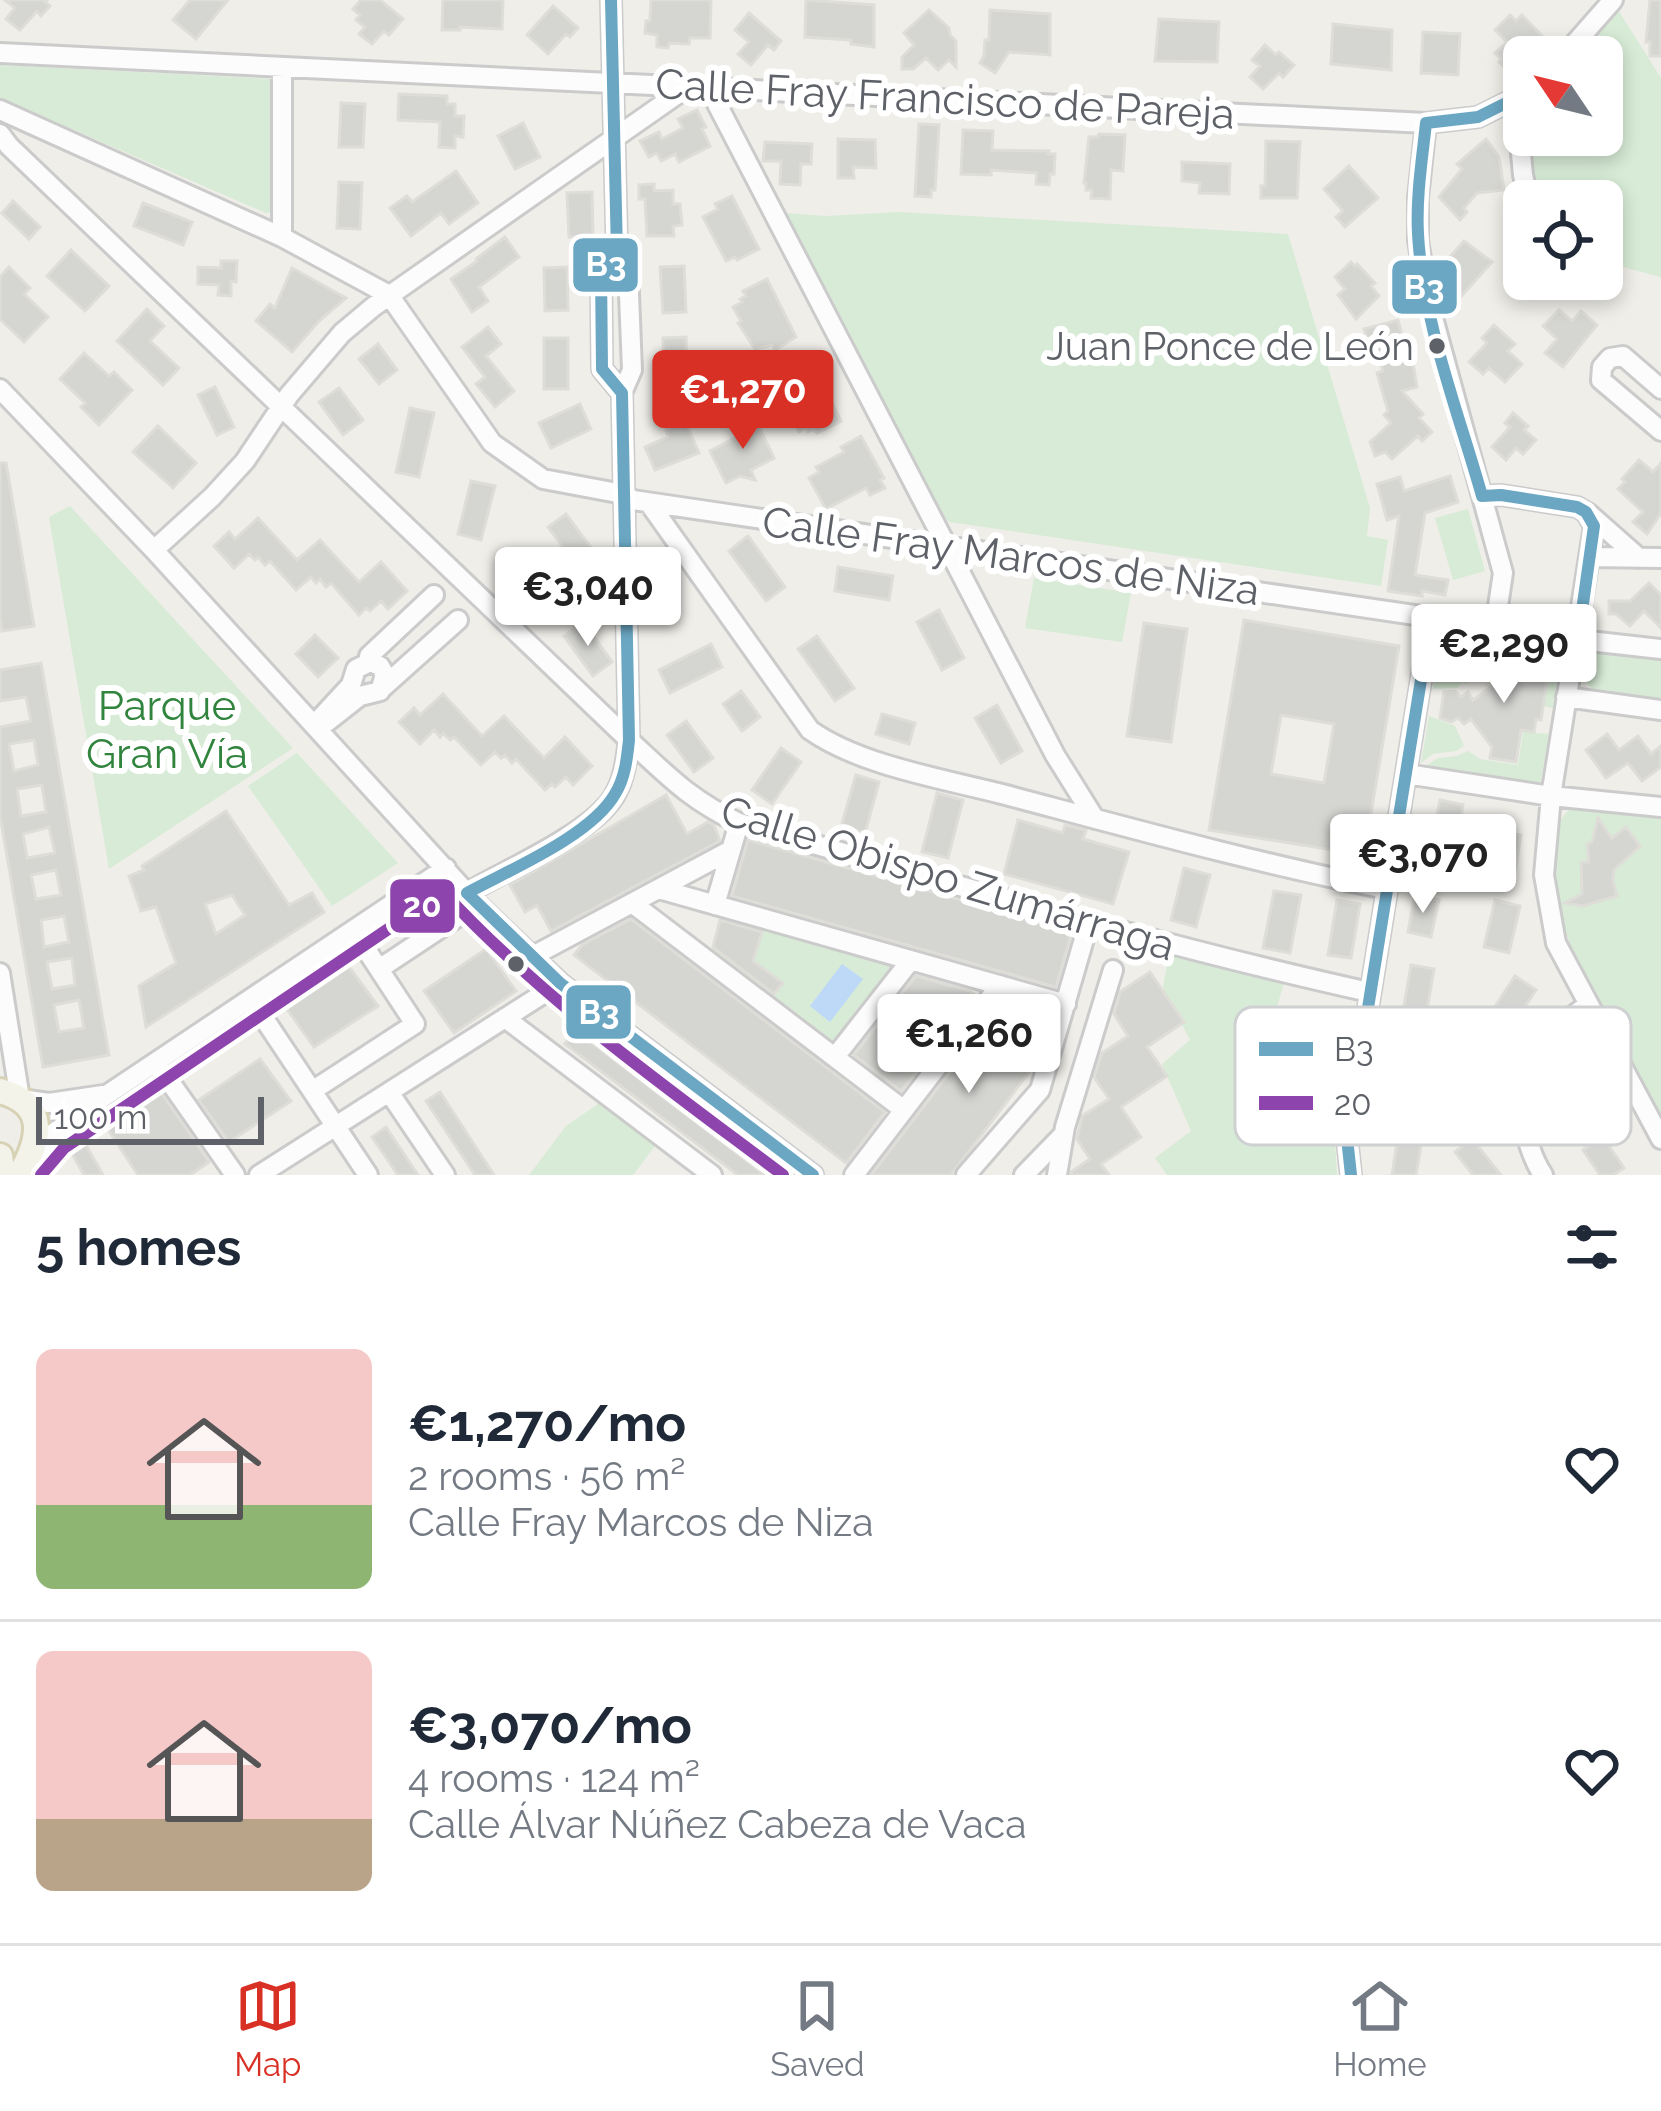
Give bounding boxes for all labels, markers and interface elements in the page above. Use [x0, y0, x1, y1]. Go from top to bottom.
north arrow [1503, 36, 1623, 156]
map controls [1503, 36, 1623, 300]
street label: Calle Fray Francisco de Pareja [654, 59, 1236, 139]
button: locate [1503, 180, 1623, 300]
line badge: B3 [571, 236, 640, 294]
text: B3 [586, 245, 626, 284]
line badge: B3 [1390, 258, 1459, 316]
text: B3 [1404, 268, 1444, 307]
place label: Juan Ponce de León [1046, 323, 1414, 369]
marker: Juan Ponce de León [1426, 335, 1448, 357]
pin: €1,270 [645, 350, 841, 452]
text: €1,270 [679, 366, 807, 412]
street label: Calle Fray Marcos de Niza [759, 497, 1263, 615]
pin: €3,040 [490, 547, 686, 649]
text: €3,040 [522, 563, 654, 609]
pin: €2,290 [1406, 604, 1602, 706]
text: €2,290 [1438, 620, 1570, 666]
park label: Parque Gran Vía [86, 681, 248, 778]
street label: Calle Obispo Zumárraga [715, 786, 1181, 970]
pin: €3,070 [1325, 814, 1521, 916]
text: €3,070 [1357, 830, 1489, 876]
line badge: 20 [388, 877, 457, 935]
text: 20 [403, 886, 441, 925]
unlabelled marker [505, 953, 527, 975]
line badge: B3 [564, 983, 633, 1041]
text: B3 [579, 993, 619, 1032]
pin: €1,260 [871, 994, 1067, 1096]
legend [1235, 1007, 1631, 1145]
text: €1,260 [904, 1010, 1034, 1056]
text: B3 [1334, 1030, 1374, 1069]
text: 20 [1334, 1084, 1371, 1123]
scale bar [36, 1091, 264, 1144]
text: 100 m [54, 1098, 147, 1137]
icon: filters [1559, 1214, 1625, 1280]
text: 5 homes [36, 1217, 241, 1277]
text: €1,270/mo [408, 1393, 686, 1453]
icon: home [132, 1397, 276, 1541]
icon: heart [1559, 1436, 1625, 1502]
text: 2 rooms · 56 m² [408, 1453, 685, 1499]
text: Calle Fray Marcos de Niza [408, 1499, 874, 1545]
text: €3,070/mo [408, 1695, 692, 1755]
icon: home [132, 1699, 276, 1843]
icon: heart [1559, 1738, 1625, 1804]
text: 4 rooms · 124 m² [408, 1755, 700, 1801]
text: Calle Álvar Núñez Cabeza de Vaca [408, 1801, 1026, 1847]
tab: Map [234, 1973, 301, 2084]
tab: Saved [770, 1973, 865, 2084]
tab: Home [1333, 1973, 1427, 2084]

